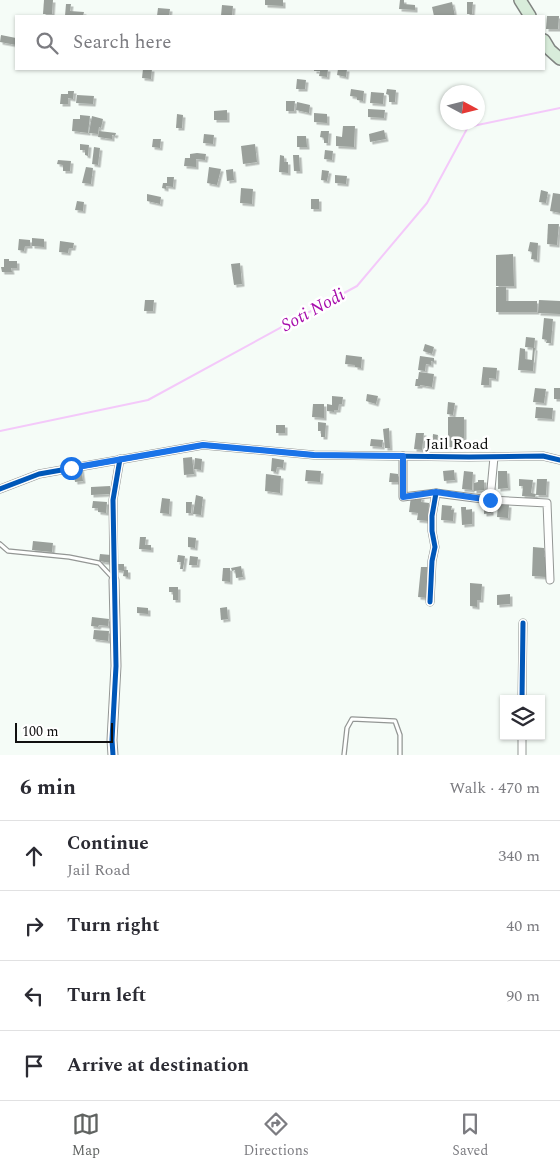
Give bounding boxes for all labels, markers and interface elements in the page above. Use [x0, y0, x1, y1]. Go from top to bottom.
search box [15, 15, 545, 70]
text: Search here [73, 28, 172, 57]
icon: search [33, 29, 61, 57]
north arrow [440, 85, 485, 130]
water label: Soti Nodi [276, 281, 350, 339]
street label: Jail Road [425, 432, 489, 456]
route start [60, 457, 83, 480]
route end [479, 489, 502, 512]
map controls [500, 695, 545, 740]
button: layers [500, 695, 545, 740]
scale bar [15, 720, 112, 743]
text: 100 m [22, 721, 59, 742]
text: 6 min [20, 772, 76, 804]
text: Walk · 470 m [449, 776, 540, 800]
text: Continue [67, 829, 149, 858]
icon: ahead [20, 842, 48, 870]
text: 340 m [498, 844, 540, 868]
text: Jail Road [67, 858, 130, 882]
text: Turn right [67, 911, 160, 940]
icon: right [20, 912, 48, 940]
text: 40 m [506, 914, 540, 938]
text: Turn left [67, 981, 146, 1010]
icon: left [20, 982, 48, 1010]
text: 90 m [506, 984, 540, 1008]
text: Arrive at destination [67, 1051, 249, 1080]
icon: arrive [20, 1052, 48, 1080]
tab: Map [72, 1110, 100, 1161]
tab: Directions [243, 1110, 309, 1161]
tab: Saved [452, 1110, 488, 1161]

